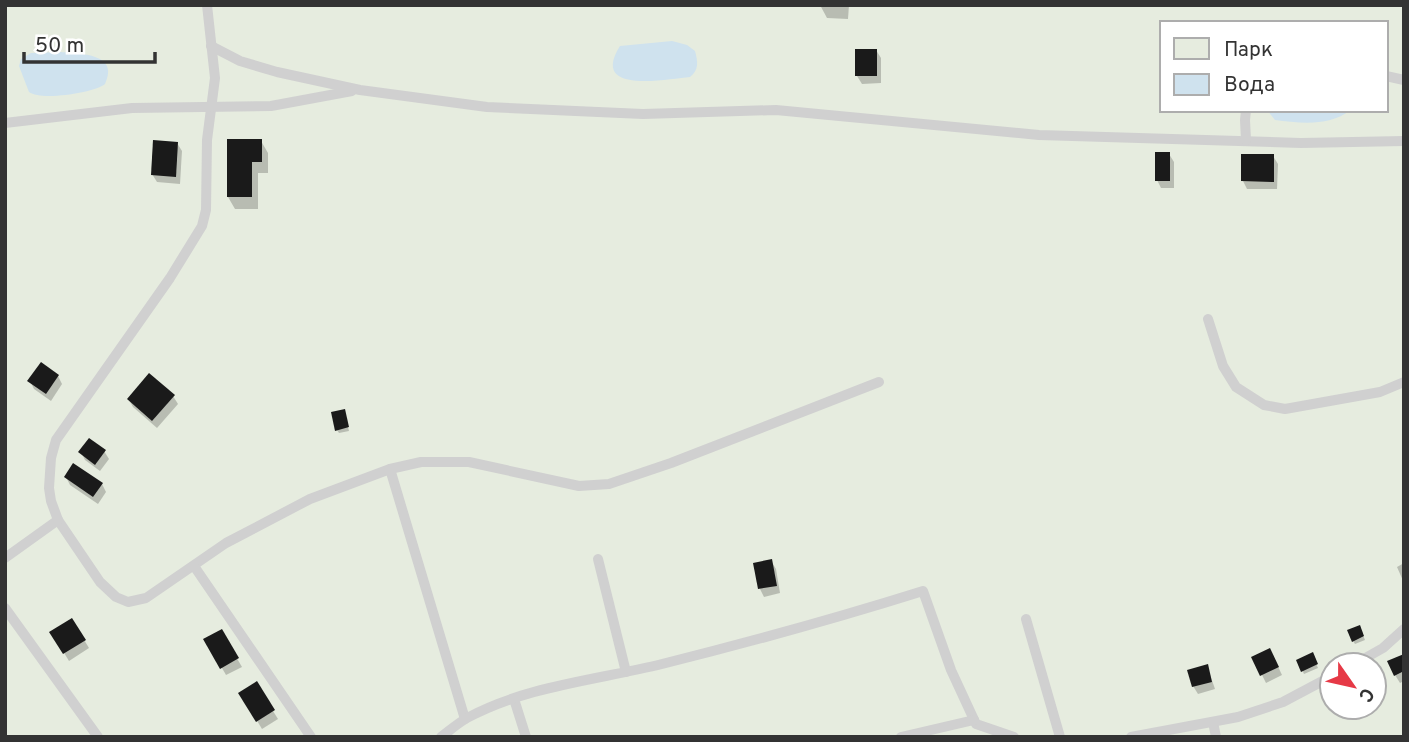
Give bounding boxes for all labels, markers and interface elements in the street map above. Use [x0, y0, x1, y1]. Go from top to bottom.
scale bar [24, 21, 156, 65]
legend [1160, 21, 1388, 112]
text: 50 m [35, 33, 84, 60]
text: Парк [1224, 37, 1273, 64]
text: Вода [1224, 72, 1275, 99]
north arrow [1318, 651, 1388, 721]
text: С [1352, 683, 1379, 706]

